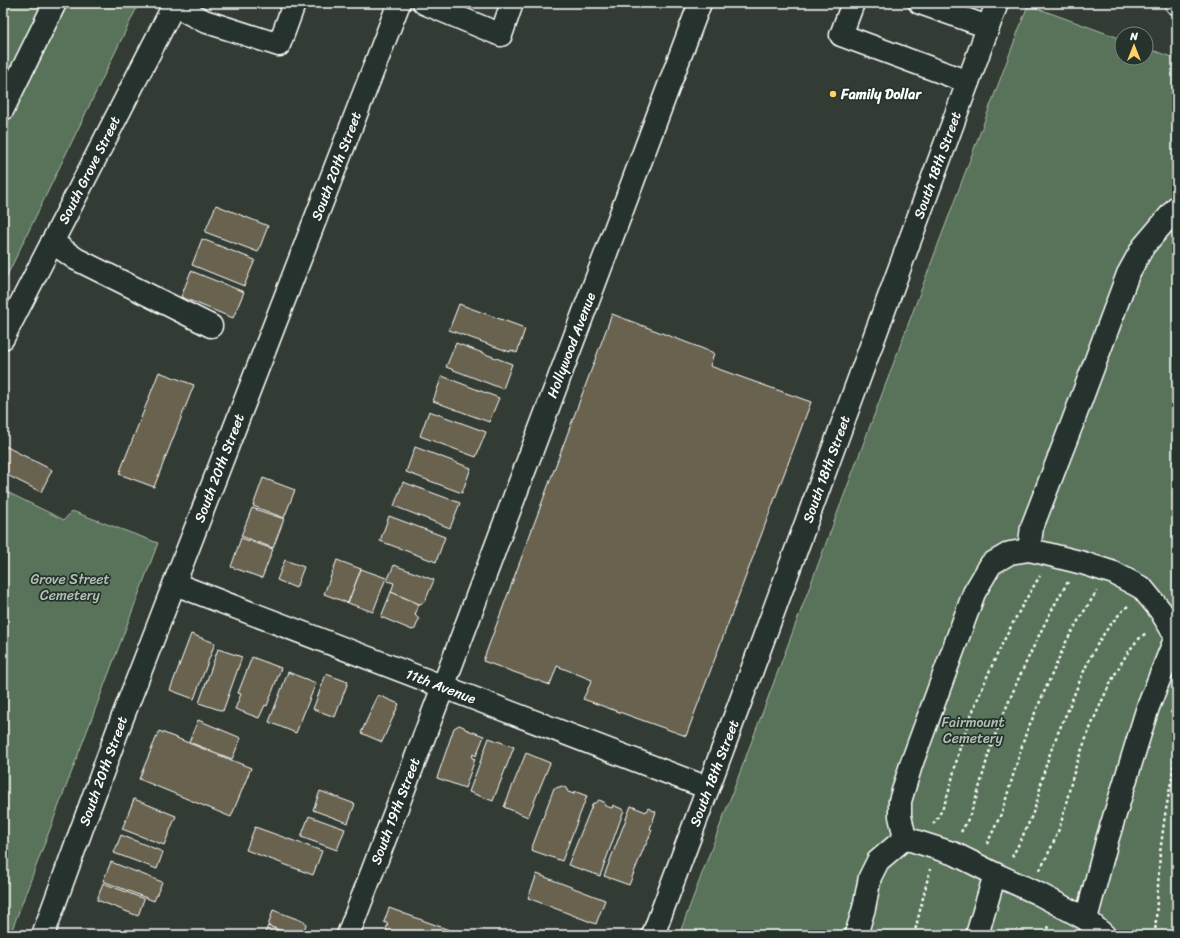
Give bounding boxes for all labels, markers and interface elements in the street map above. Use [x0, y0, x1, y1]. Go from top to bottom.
north arrow [1114, 26, 1154, 66]
text: N [1129, 27, 1138, 46]
place label: Family Dollar [840, 82, 922, 107]
marker: Family Dollar [828, 89, 838, 99]
street label: South 20th Street [304, 108, 369, 224]
street label: South 18th Street [906, 108, 968, 222]
street label: South Grove Street [51, 112, 128, 229]
street label: Hollywood Avenue [540, 288, 603, 402]
street label: South 20th Street [187, 410, 252, 526]
street label: South 18th Street [795, 412, 857, 526]
park label: Grove Street Cemetery [30, 567, 110, 608]
street label: 11th Avenue [402, 662, 480, 711]
park label: Fairmount Cemetery [941, 710, 1005, 751]
street label: South 20th Street [72, 713, 135, 830]
street label: South 18th Street [683, 716, 746, 830]
street label: South 19th Street [364, 754, 427, 868]

